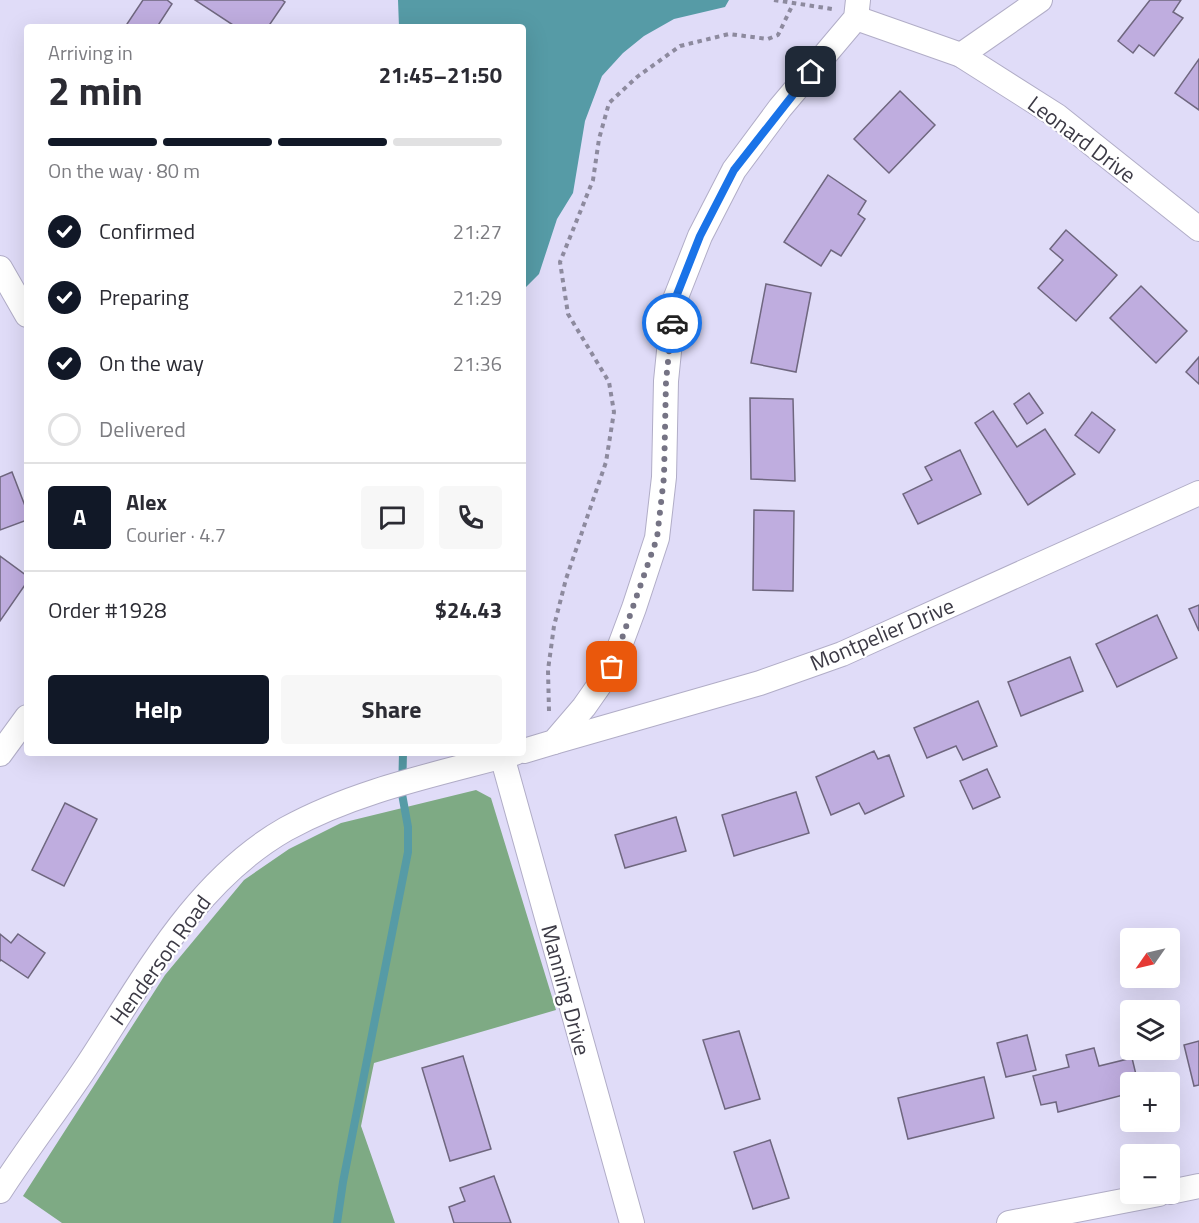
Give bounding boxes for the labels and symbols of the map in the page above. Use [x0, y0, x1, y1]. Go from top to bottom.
pin [785, 46, 836, 97]
street label: Leonard Drive [1021, 87, 1143, 191]
courier [642, 293, 702, 353]
street label: Montpelier Drive [805, 588, 959, 680]
pin [586, 641, 637, 692]
street label: Henderson Road [101, 888, 219, 1032]
street label: Manning Drive [532, 921, 600, 1059]
north arrow [1120, 928, 1180, 988]

